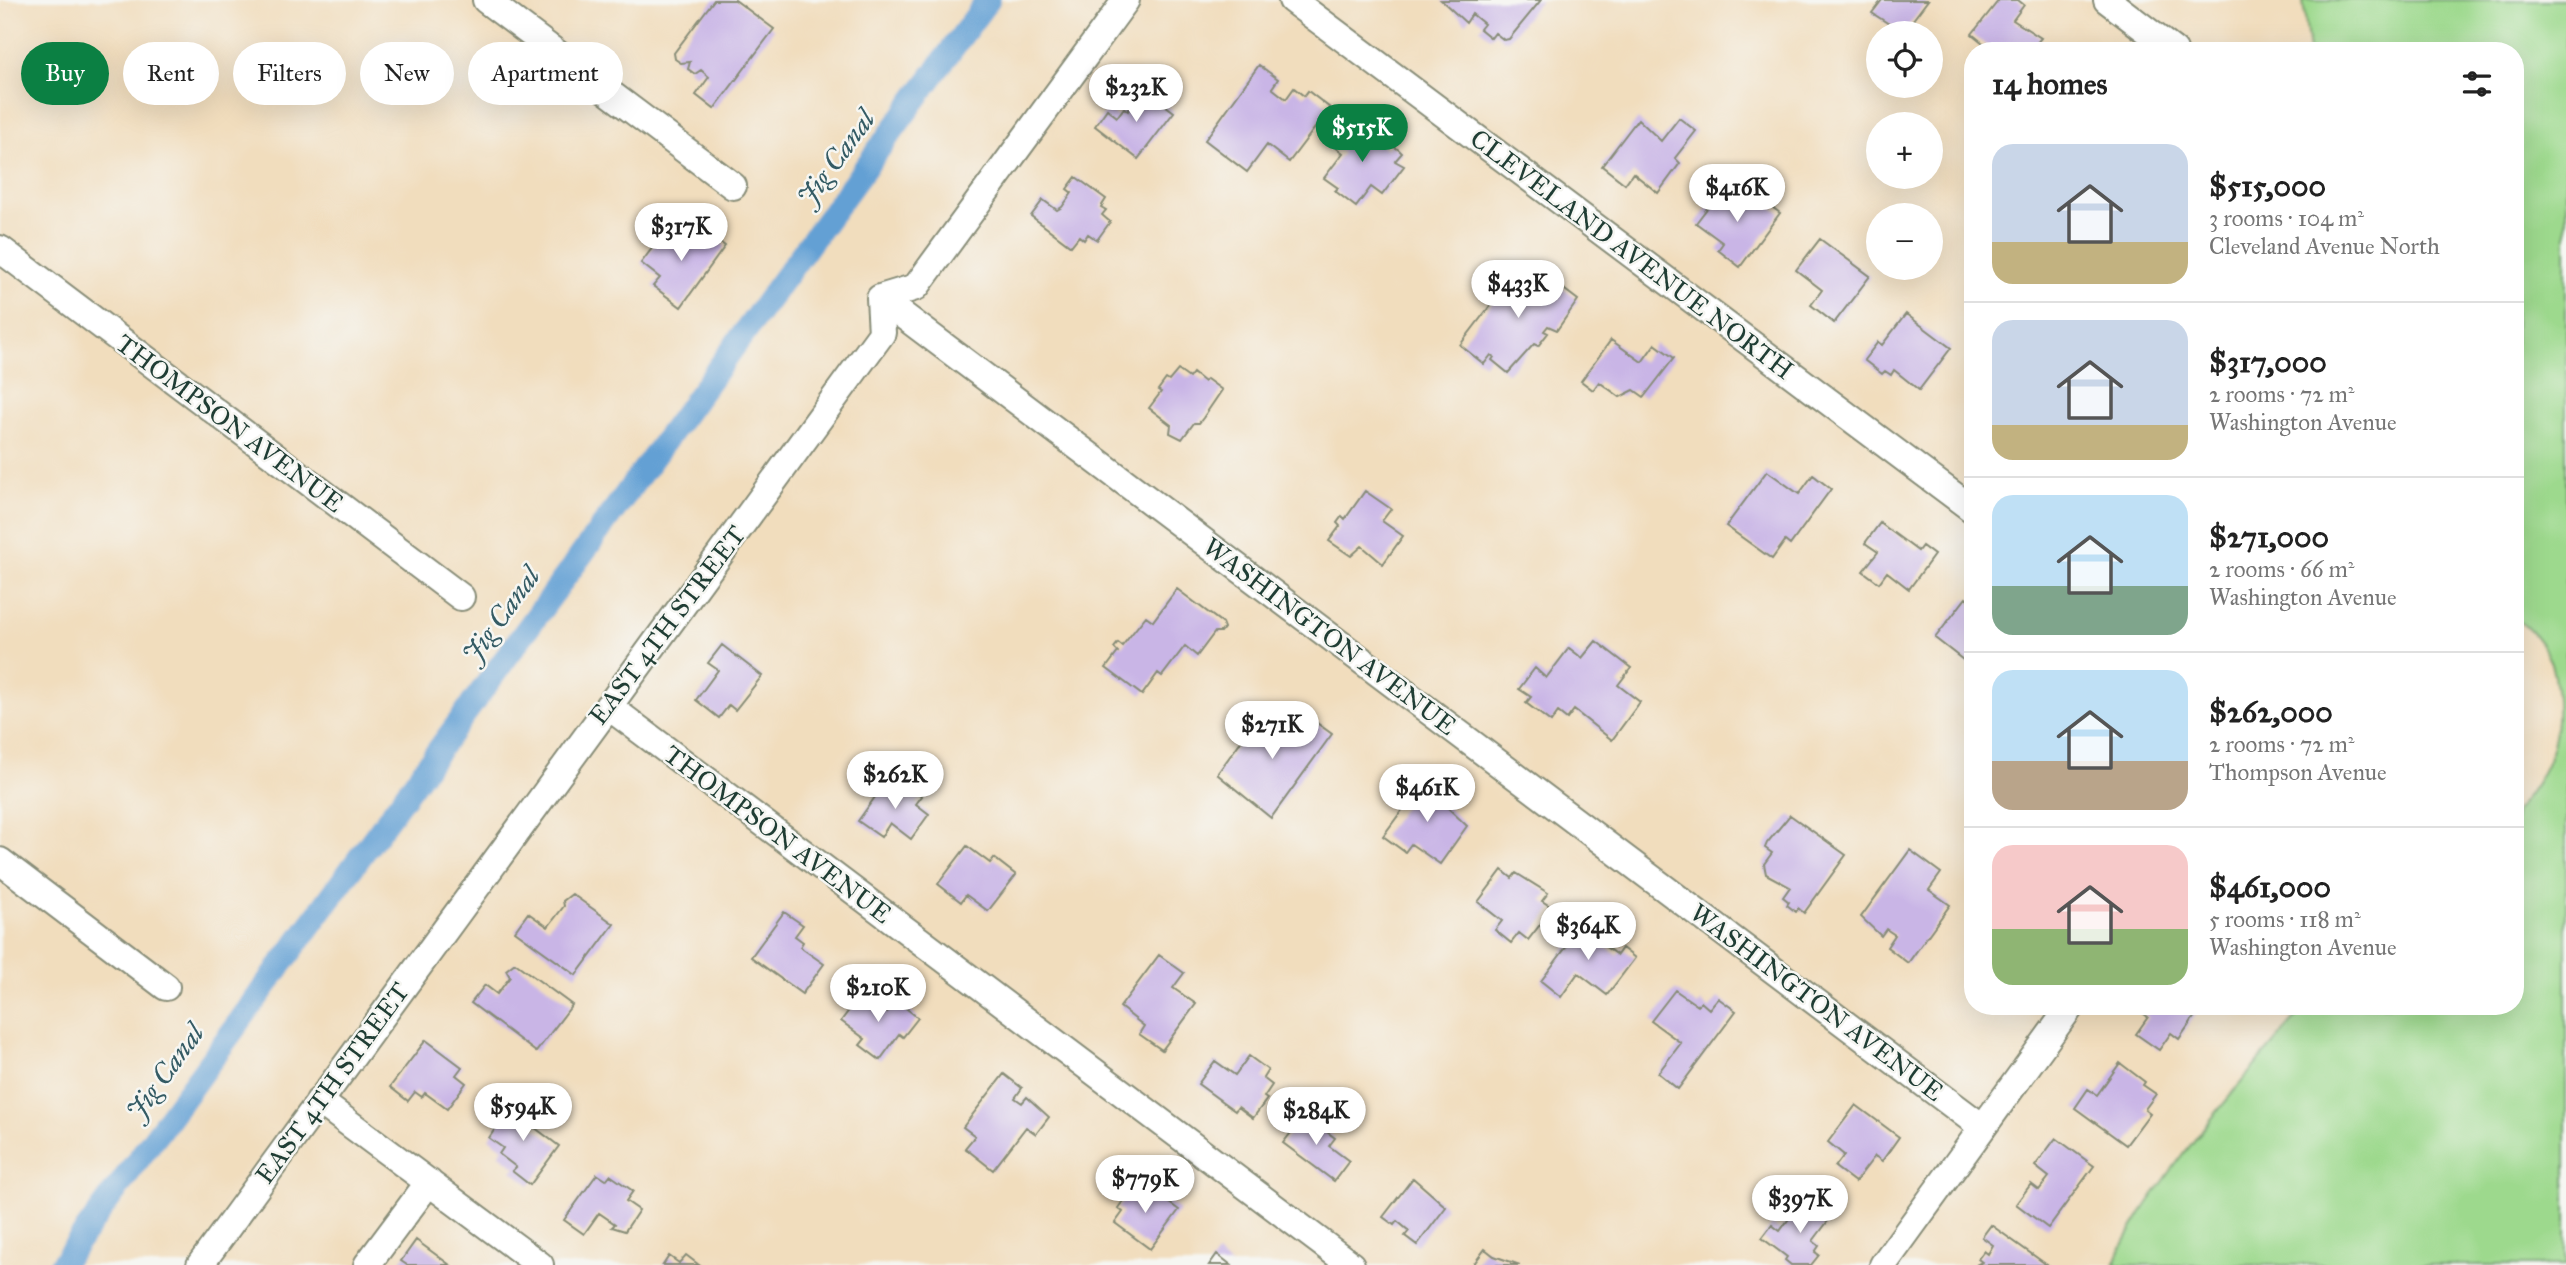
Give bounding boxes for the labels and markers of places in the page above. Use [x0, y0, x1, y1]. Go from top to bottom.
pin: $232K [1087, 64, 1185, 124]
pin: $515K [1313, 104, 1411, 164]
pin: $416K [1688, 164, 1786, 224]
pin: $317K [632, 204, 730, 263]
pin: $433K [1469, 260, 1567, 320]
pin: $271K [1223, 702, 1321, 761]
pin: $262K [846, 752, 944, 811]
pin: $461K [1378, 764, 1476, 824]
pin: $364K [1539, 902, 1637, 962]
pin: $210K [829, 964, 927, 1024]
pin: $594K [474, 1084, 572, 1143]
pin: $284K [1267, 1088, 1365, 1147]
pin: $779K [1096, 1156, 1194, 1215]
pin: $397K [1751, 1176, 1849, 1235]

